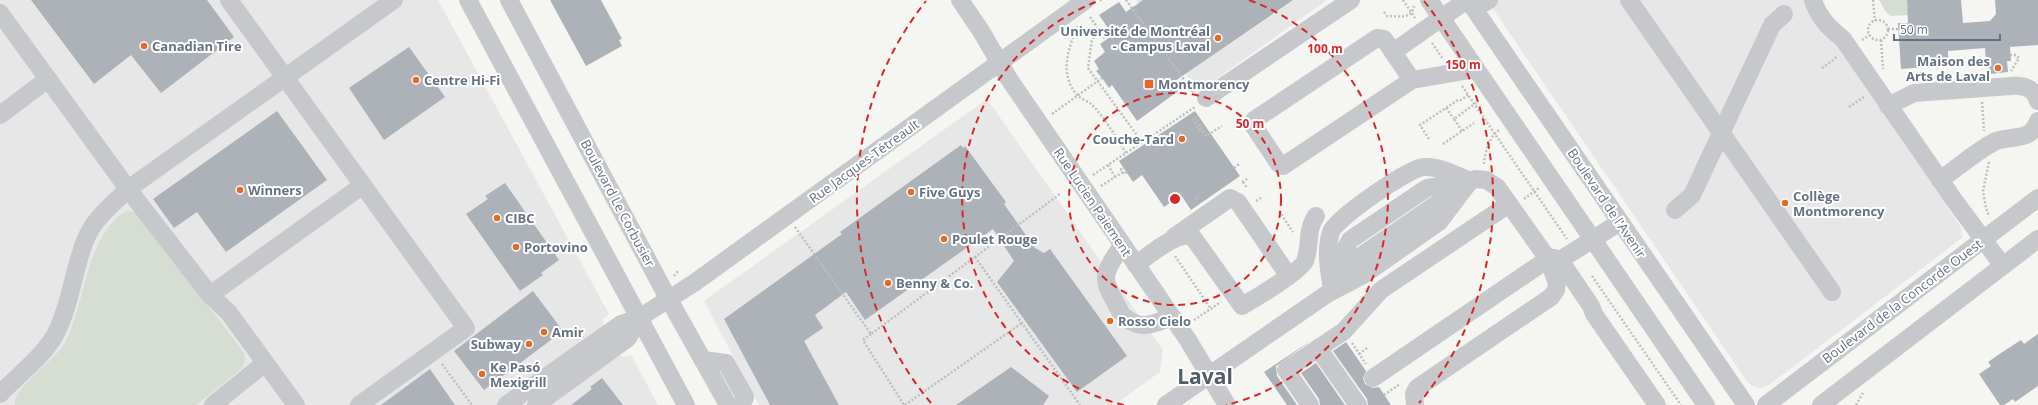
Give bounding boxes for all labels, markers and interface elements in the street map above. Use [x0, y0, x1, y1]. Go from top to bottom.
scale bar [1894, 16, 2000, 42]
text: 50 m [1900, 21, 1928, 38]
place label: Université de Montréal - Campus Laval [1060, 22, 1210, 55]
marker: Université de Montréal - Campus Laval [1213, 33, 1223, 43]
place label: Canadian Tire [152, 37, 242, 55]
text: 100 m [1307, 40, 1343, 57]
marker: Canadian Tire [139, 41, 149, 51]
place label: Maison des Arts de Laval [1906, 52, 1990, 85]
text: 150 m [1445, 56, 1481, 73]
marker: Maison des Arts de Laval [1993, 63, 2003, 73]
place label: Centre Hi-Fi [424, 71, 500, 89]
marker: Centre Hi-Fi [411, 75, 421, 85]
place label: Montmorency [1158, 75, 1250, 93]
marker: Montmorency [1143, 78, 1155, 90]
street label: Rue Jacques-Tétreault [805, 115, 923, 207]
text: 50 m [1236, 115, 1264, 132]
place label: Couche-Tard [1093, 130, 1174, 148]
marker: Couche-Tard [1177, 134, 1187, 144]
street label: Boulevard Le Corbusier [577, 136, 660, 270]
street label: Rue Lucien Paiement [1050, 144, 1136, 260]
street label: Boulevard de l'Avenir [1564, 145, 1651, 262]
place label: Winners [248, 181, 302, 199]
place label: Five Guys [919, 183, 980, 201]
marker: Winners [235, 185, 245, 195]
marker: Five Guys [906, 187, 916, 197]
place label: Collège Montmorency [1793, 187, 1885, 220]
centre of rings [1168, 192, 1182, 206]
marker: Collège Montmorency [1780, 198, 1790, 208]
place label: CIBC [505, 209, 535, 227]
marker: CIBC [492, 213, 502, 223]
place label: Poulet Rouge [952, 230, 1038, 248]
marker: Poulet Rouge [939, 234, 949, 244]
street label: Boulevard de la Concorde Ouest [1818, 235, 1986, 367]
place label: Portovino [524, 238, 588, 256]
marker: Portovino [511, 242, 521, 252]
place label: Benny & Co. [896, 274, 973, 292]
marker: Benny & Co. [883, 278, 893, 288]
place label: Rosso Cielo [1118, 312, 1191, 330]
marker: Rosso Cielo [1105, 316, 1115, 326]
place label: Amir [552, 323, 584, 341]
marker: Amir [539, 327, 549, 337]
place label: Subway [471, 335, 522, 353]
marker: Subway [524, 339, 534, 349]
place label: Ke Pasó Mexigrill [490, 358, 547, 391]
district label: Laval [1177, 362, 1233, 390]
marker: Ke Pasó Mexigrill [477, 369, 487, 379]

